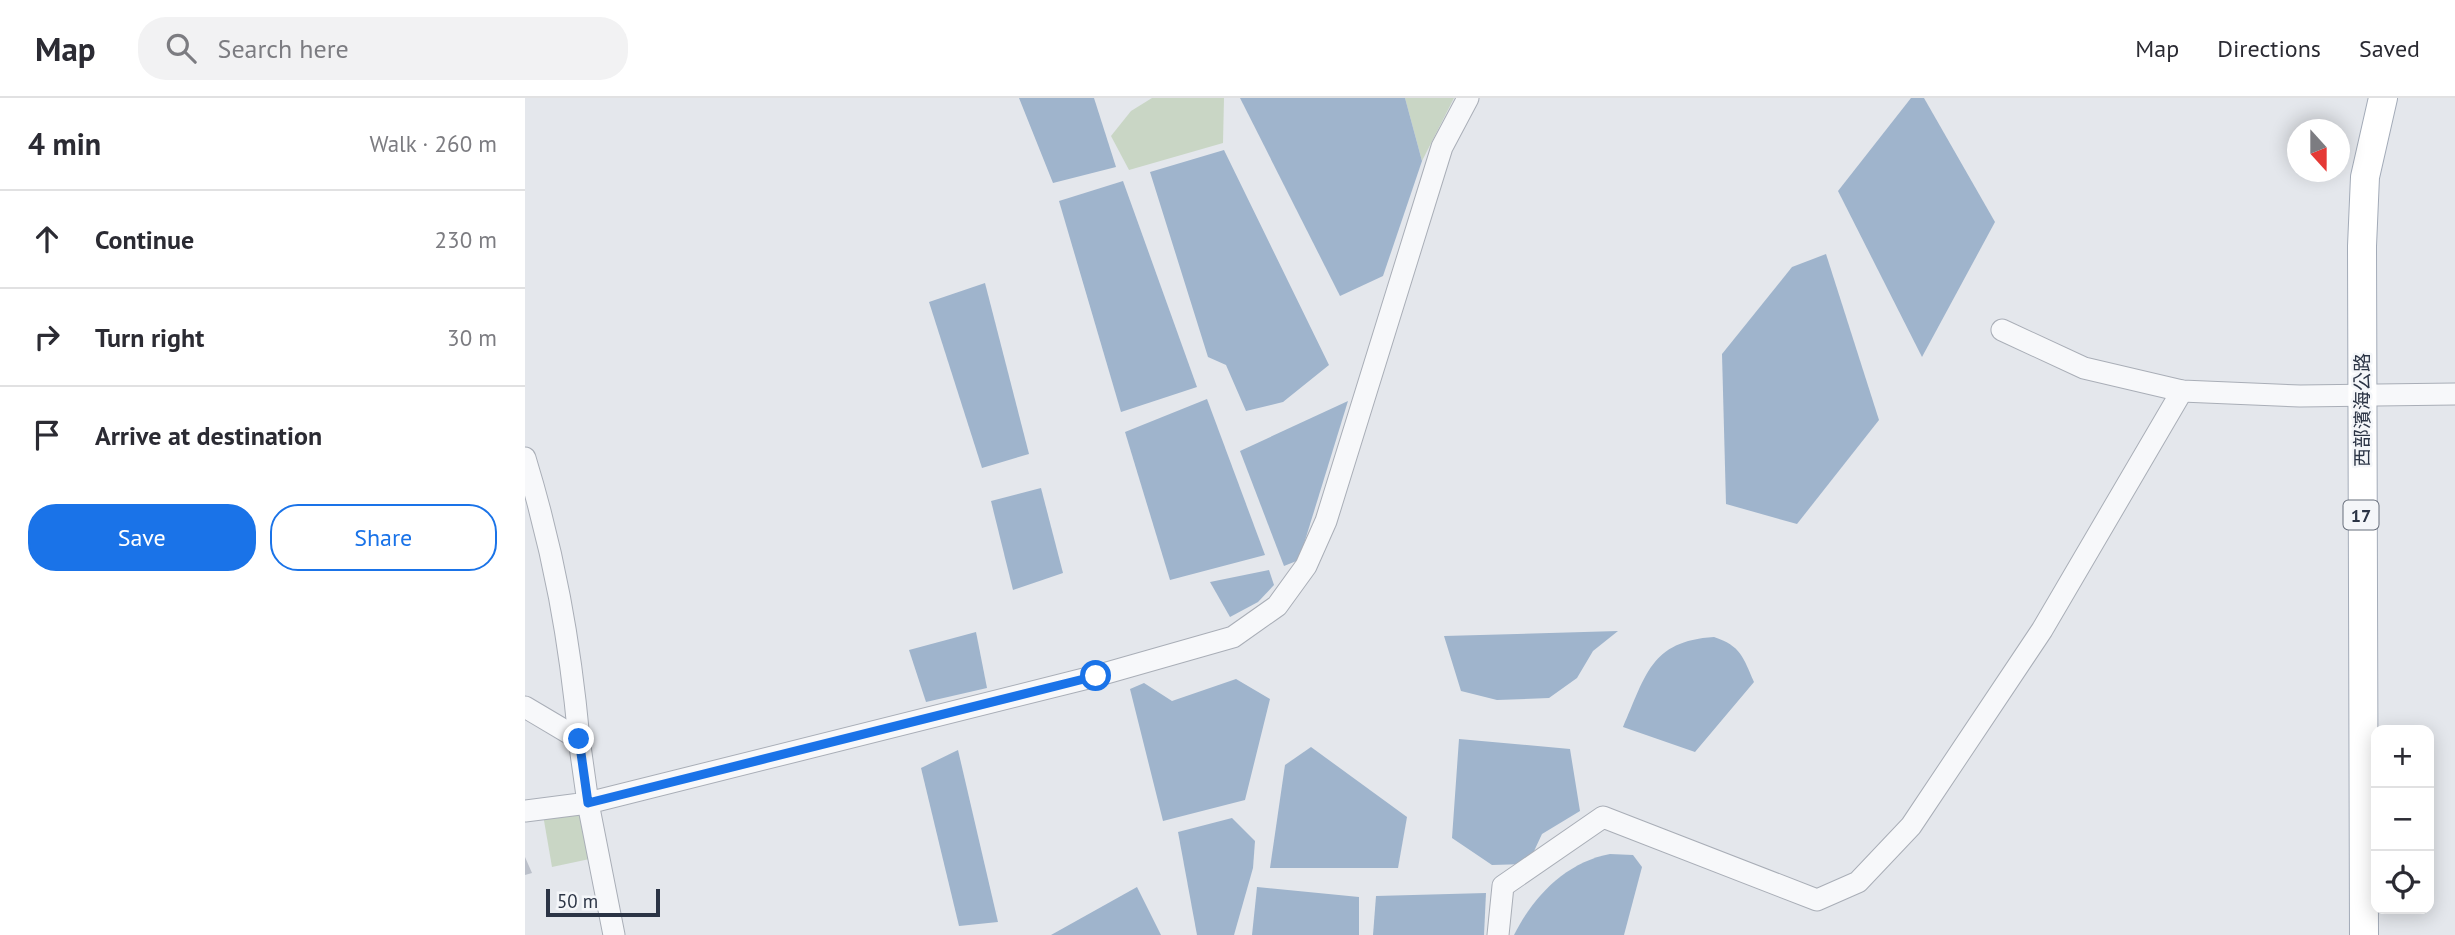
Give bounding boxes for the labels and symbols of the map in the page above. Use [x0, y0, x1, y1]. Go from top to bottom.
north arrow [2287, 119, 2350, 182]
street label: 西部濱海公路 [2350, 353, 2374, 467]
road number: 17 [2343, 500, 2379, 530]
route start [1080, 660, 1111, 691]
route end [563, 723, 594, 754]
scale bar [546, 886, 660, 918]

